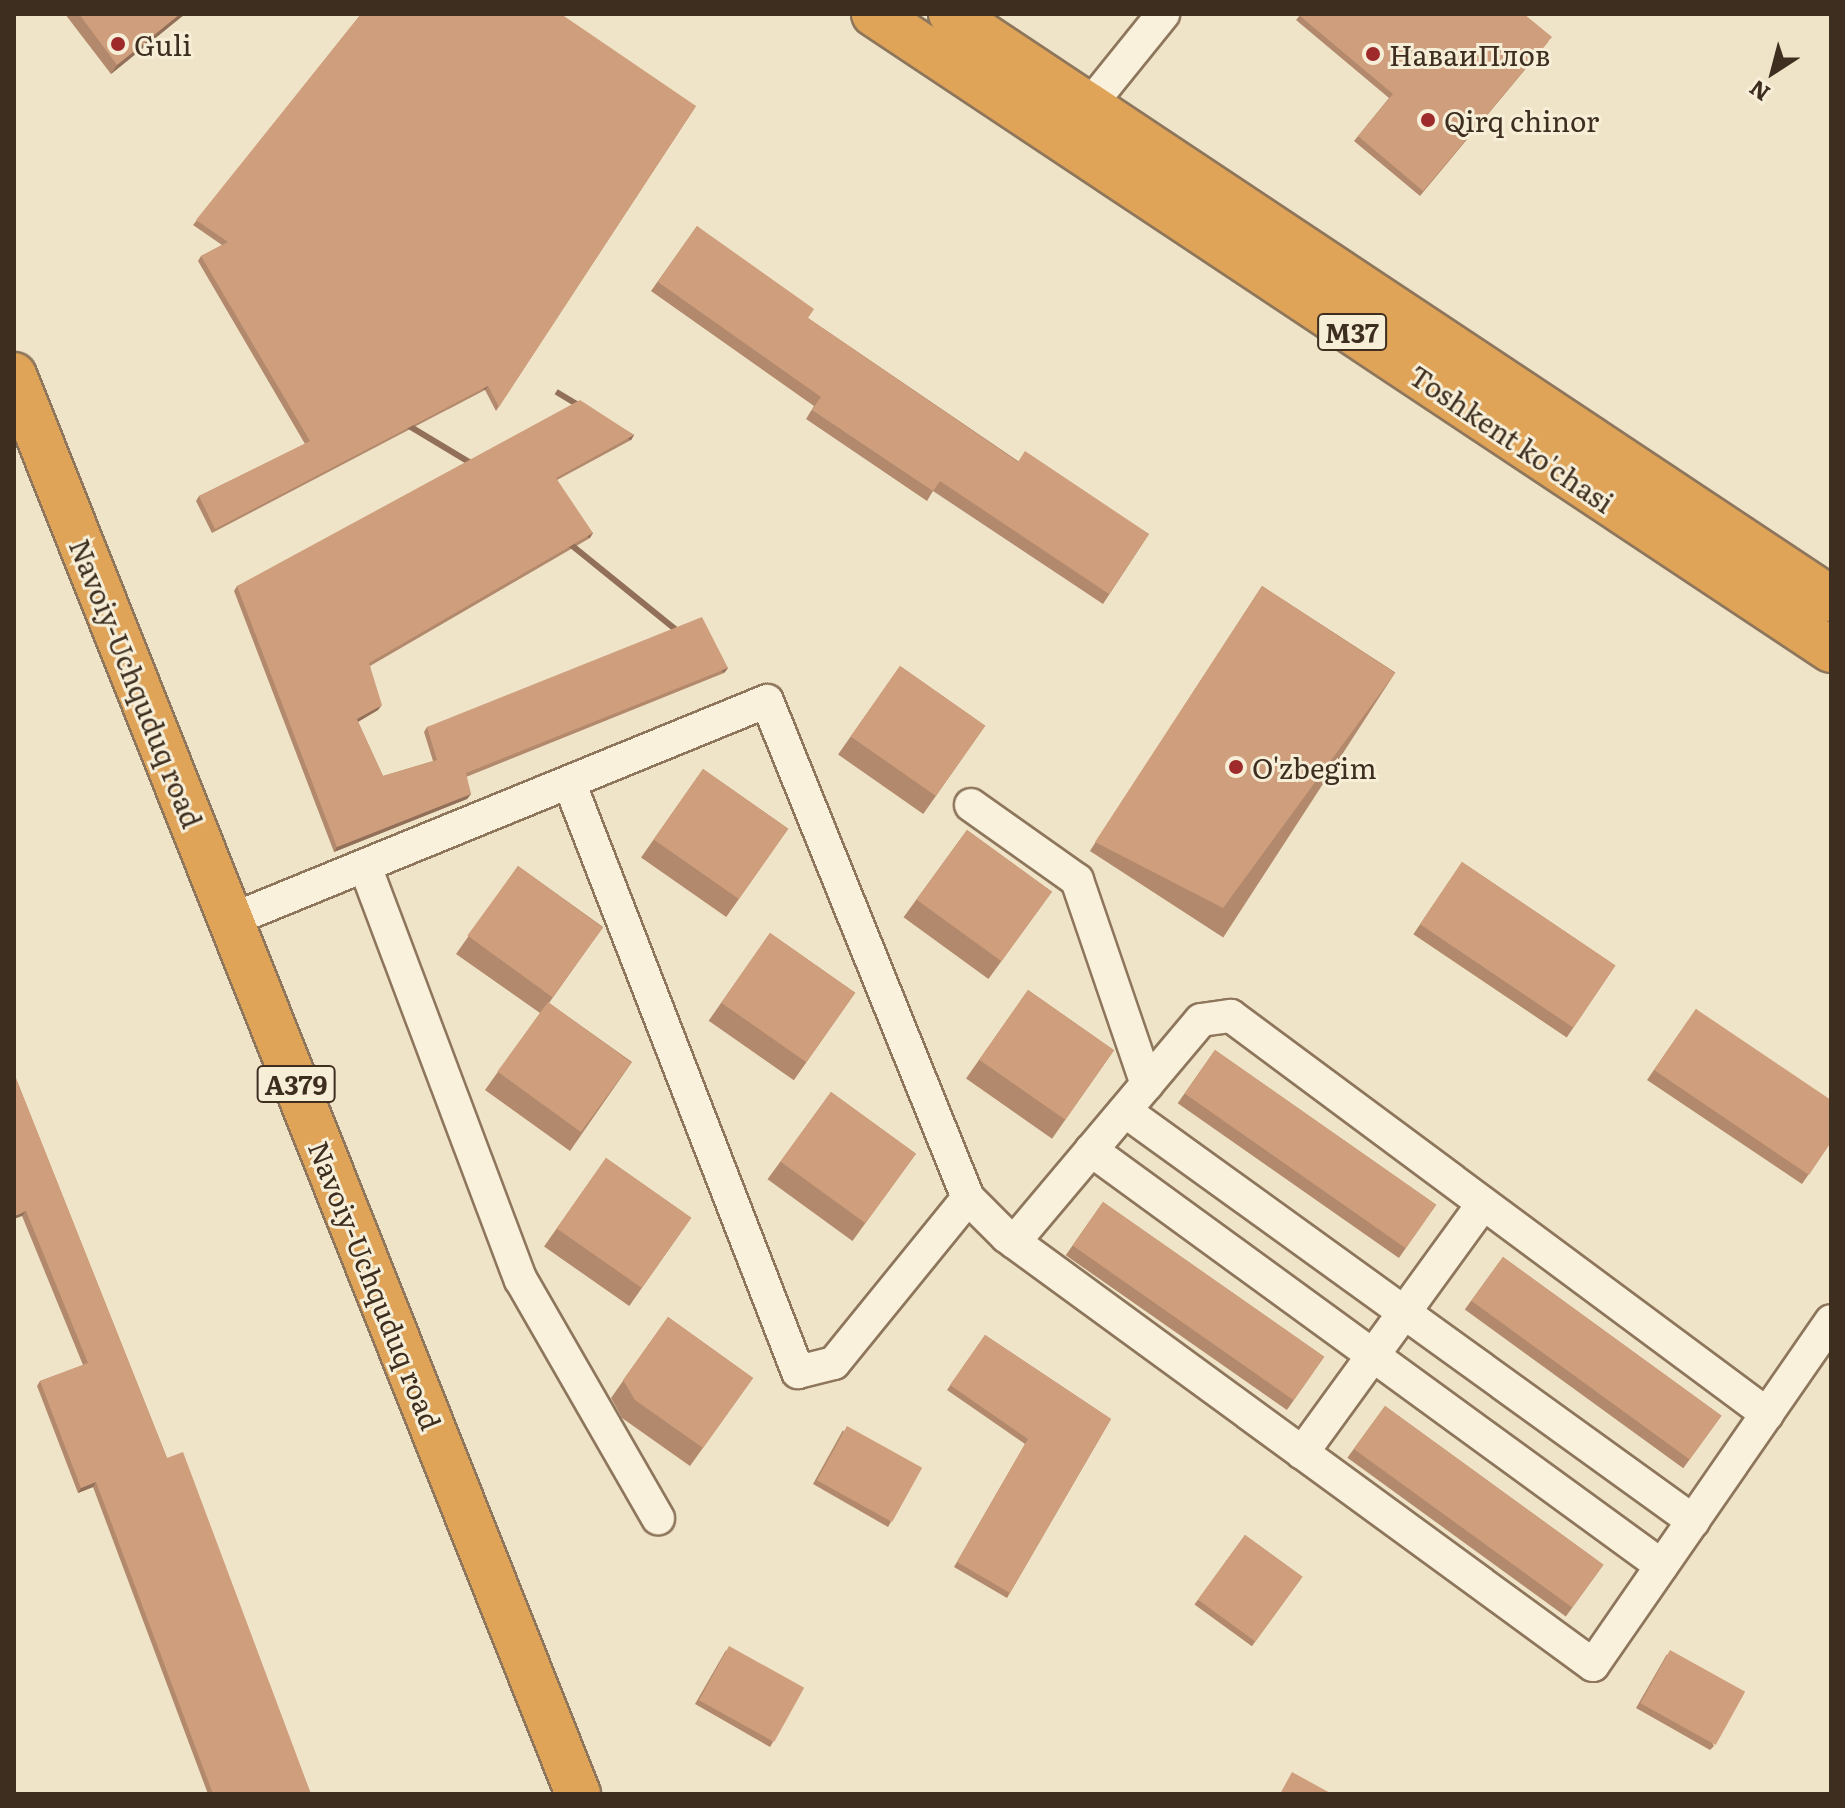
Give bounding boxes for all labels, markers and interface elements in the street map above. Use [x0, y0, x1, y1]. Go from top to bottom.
place label: Guli [134, 27, 191, 61]
north arrow [1733, 32, 1813, 112]
marker: Guli [109, 35, 127, 53]
place label: НаваиПлов [1389, 37, 1551, 71]
marker: НаваиПлов [1364, 45, 1382, 63]
text: N [1741, 73, 1776, 111]
place label: Qirq chinor [1444, 103, 1599, 137]
marker: Qirq chinor [1419, 111, 1437, 129]
road number: M37 [1316, 310, 1388, 354]
street label: Toshkent ko'chasi [1404, 357, 1620, 519]
street label: Navoiy-Uchquduq road [64, 534, 210, 832]
place label: O'zbegim [1252, 750, 1377, 784]
marker: O'zbegim [1227, 758, 1245, 776]
road number: A379 [256, 1062, 336, 1106]
street label: Navoiy-Uchquduq road [303, 1136, 449, 1434]

